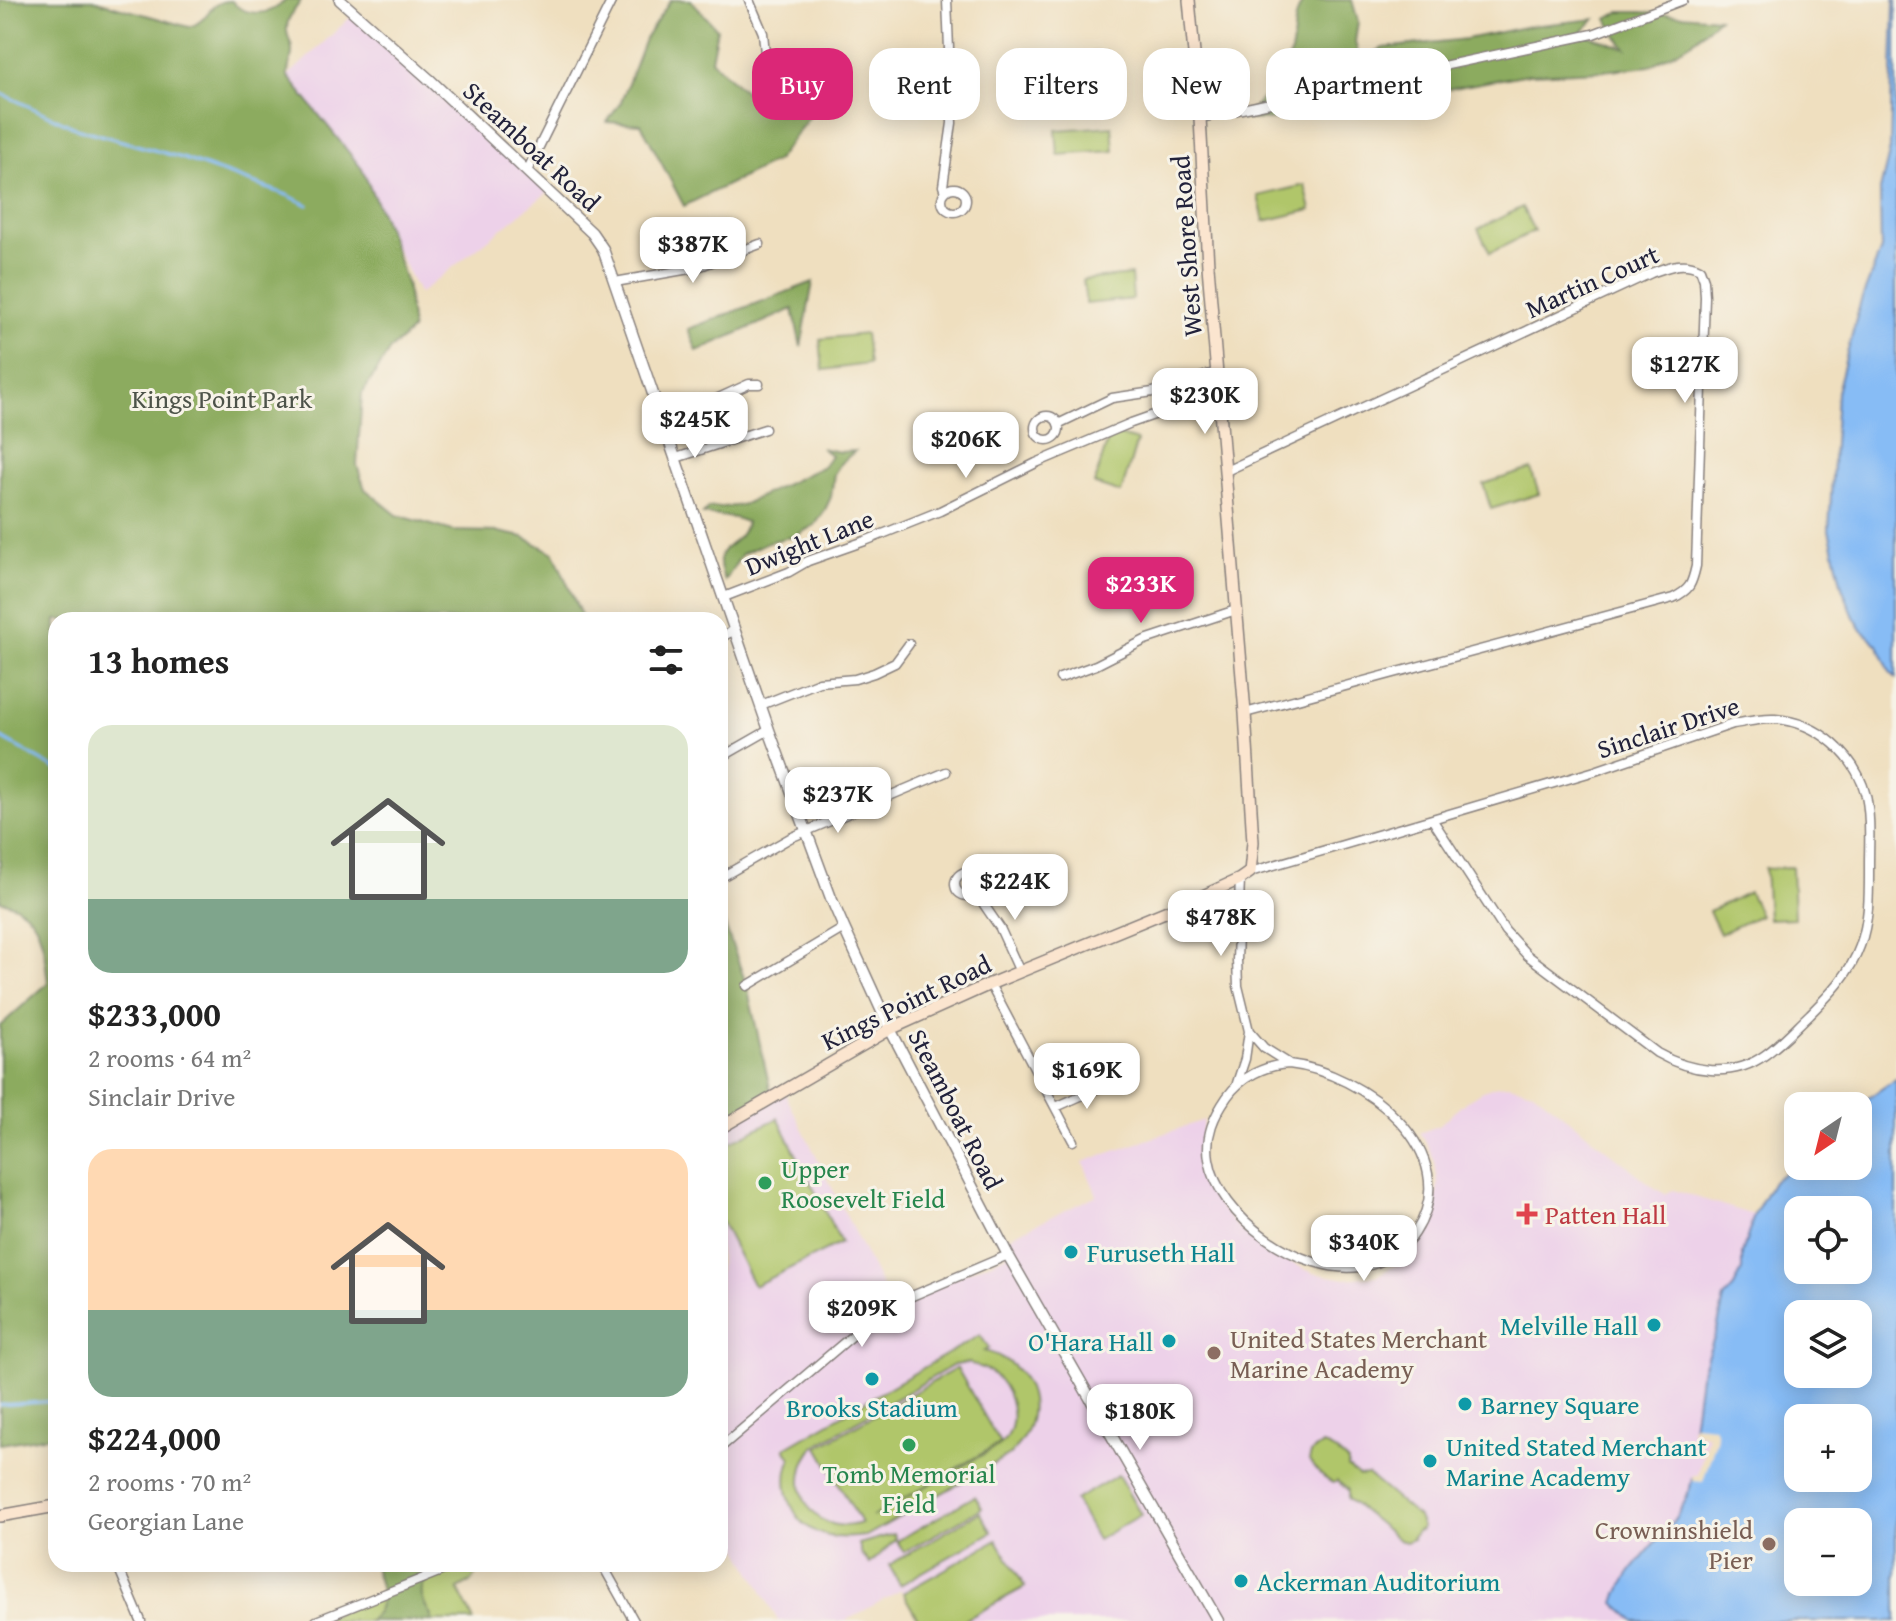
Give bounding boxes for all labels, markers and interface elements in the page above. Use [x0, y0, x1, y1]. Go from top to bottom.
chip: Buy [752, 48, 853, 120]
chip: Rent [869, 48, 980, 120]
chip: Filters [996, 48, 1127, 120]
chip: New [1143, 48, 1250, 120]
chip: Apartment [1266, 48, 1451, 120]
street label: Steamboat Road [454, 72, 610, 220]
street label: West Shore Road [1160, 154, 1212, 338]
pin: $387K [637, 217, 749, 285]
text: $387K [658, 223, 728, 262]
street label: Martin Court [1519, 234, 1665, 328]
pin: $127K [1629, 337, 1741, 405]
text: $127K [1650, 343, 1720, 382]
pin: $230K [1149, 368, 1261, 436]
text: $230K [1170, 374, 1240, 413]
park label: Kings Point Park [132, 379, 313, 418]
pin: $245K [639, 392, 751, 460]
text: $245K [660, 398, 730, 437]
pin: $206K [910, 412, 1022, 480]
text: $206K [931, 418, 1001, 457]
street label: Dwight Lane [739, 498, 879, 586]
pin: $233K [1085, 557, 1197, 625]
text: $233K [1106, 563, 1176, 602]
text: 13 homes [88, 636, 229, 685]
icon: filters [644, 638, 688, 682]
street label: Sinclair Drive [1592, 686, 1744, 768]
pin: $237K [782, 767, 894, 835]
text: $237K [803, 773, 873, 812]
icon: home [316, 777, 460, 921]
pin: $224K [959, 854, 1071, 922]
text: $224K [980, 860, 1050, 899]
pin: $478K [1165, 890, 1277, 958]
text: $478K [1186, 896, 1256, 935]
street label: Kings Point Road [814, 944, 998, 1060]
text: $233,000 [88, 989, 221, 1038]
street label: Steamboat Road [899, 1022, 1013, 1196]
text: 2 rooms · 64 m² [88, 1038, 251, 1077]
pin: $169K [1031, 1043, 1143, 1111]
text: $169K [1052, 1049, 1122, 1088]
text: Sinclair Drive [88, 1077, 235, 1116]
north arrow [1784, 1092, 1872, 1180]
map controls [1784, 1092, 1872, 1596]
place label: Upper Roosevelt Field [781, 1149, 945, 1218]
marker: Upper Roosevelt Field [756, 1174, 774, 1192]
place label: Patten Hall [1545, 1195, 1666, 1234]
button: locate [1784, 1196, 1872, 1284]
icon: home [316, 1201, 460, 1345]
marker: Patten Hall [1516, 1203, 1538, 1225]
pin: $340K [1308, 1215, 1420, 1283]
text: $340K [1329, 1221, 1399, 1260]
place label: Furuseth Hall [1087, 1233, 1235, 1272]
marker: Furuseth Hall [1062, 1243, 1080, 1261]
pin: $209K [806, 1281, 918, 1349]
text: $209K [827, 1287, 897, 1326]
button: layers [1784, 1300, 1872, 1388]
place label: Melville Hall [1500, 1306, 1638, 1345]
marker: Melville Hall [1645, 1316, 1663, 1334]
place label: United States Merchant Marine Academy [1230, 1319, 1487, 1388]
place label: O'Hara Hall [1028, 1322, 1153, 1361]
marker: O'Hara Hall [1160, 1332, 1178, 1350]
marker: United States Merchant Marine Academy [1205, 1344, 1223, 1362]
marker: Brooks Stadium [863, 1370, 881, 1388]
pin: $180K [1084, 1384, 1196, 1452]
place label: Barney Square [1481, 1385, 1639, 1424]
place label: Brooks Stadium [786, 1388, 958, 1427]
text: $180K [1105, 1390, 1175, 1429]
marker: Barney Square [1456, 1395, 1474, 1413]
button: + [1784, 1404, 1872, 1492]
text: $224,000 [88, 1413, 221, 1462]
place label: United Stated Merchant Marine Academy [1446, 1427, 1707, 1496]
marker: Tomb Memorial Field [900, 1436, 918, 1454]
marker: United Stated Merchant Marine Academy [1421, 1452, 1439, 1470]
place label: Tomb Memorial Field [823, 1454, 995, 1523]
text: 2 rooms · 70 m² [88, 1462, 251, 1501]
text: Georgian Lane [88, 1501, 244, 1540]
button: − [1784, 1508, 1872, 1596]
place label: Crowninshield Pier [1595, 1510, 1753, 1579]
marker: Crowninshield Pier [1760, 1535, 1778, 1553]
place label: Ackerman Auditorium [1257, 1562, 1500, 1601]
marker: Ackerman Auditorium [1232, 1572, 1250, 1590]

